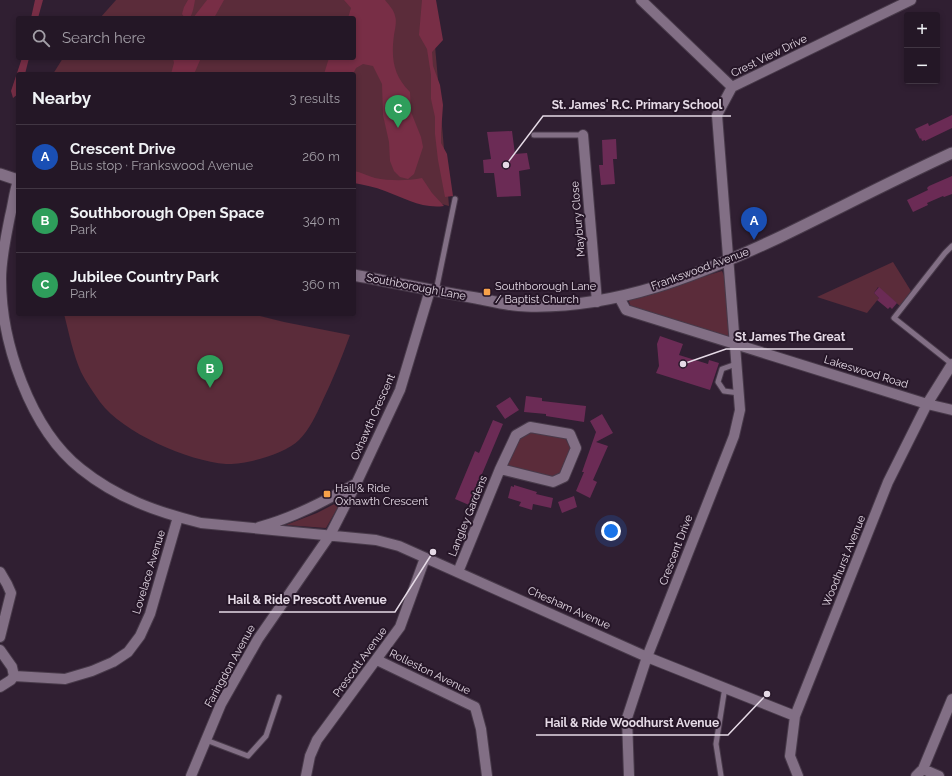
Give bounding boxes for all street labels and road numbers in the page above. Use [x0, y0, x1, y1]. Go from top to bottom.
street label: Crest View Drive [729, 32, 810, 80]
street label: Maybury Close [568, 180, 588, 257]
street label: Frankswood Avenue [649, 245, 751, 293]
street label: Southborough Lane [365, 271, 467, 303]
street label: Lakeswood Road [822, 353, 910, 391]
street label: Oxhawth Crescent [348, 371, 398, 462]
street label: Langley Gardens [446, 474, 490, 558]
street label: Crescent Drive [657, 512, 696, 587]
street label: Woodhurst Avenue [820, 513, 869, 609]
street label: Lovelace Avenue [130, 528, 168, 616]
street label: Chesham Avenue [526, 584, 613, 632]
street label: Faringdon Avenue [202, 622, 258, 709]
street label: Prescott Avenue [330, 624, 390, 699]
street label: Rolleston Avenue [387, 647, 473, 698]

